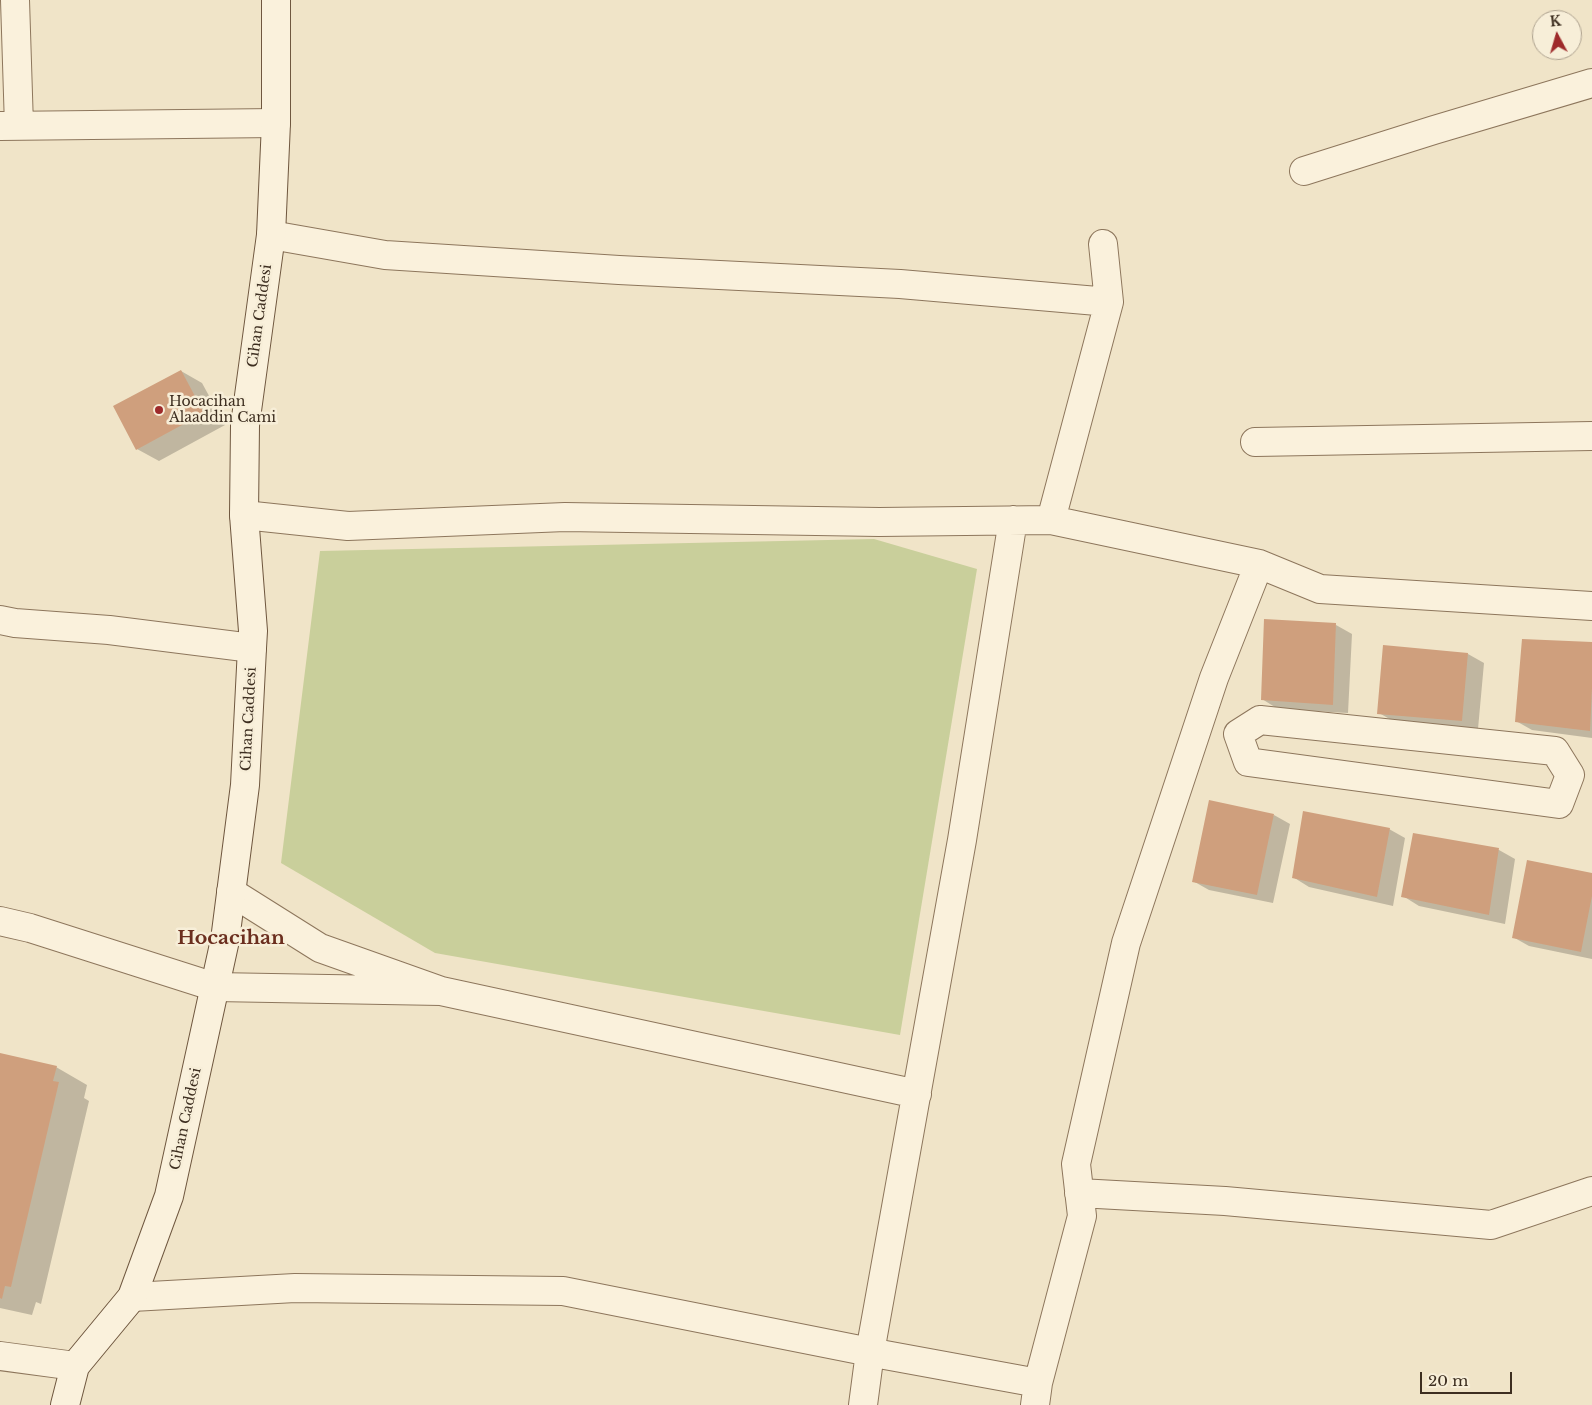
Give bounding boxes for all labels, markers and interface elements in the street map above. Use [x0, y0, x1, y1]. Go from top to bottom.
north arrow [1532, 10, 1582, 60]
text: K [1549, 12, 1562, 31]
street label: Cihan Caddesi [244, 263, 276, 369]
place label: Hocacihan Alaaddin Cami [169, 394, 276, 427]
marker: Hocacihan Alaaddin Cami [153, 404, 165, 416]
street label: Cihan Caddesi [238, 667, 260, 771]
district label: Hocacihan [177, 928, 285, 950]
street label: Cihan Caddesi [167, 1066, 205, 1172]
scale bar [1422, 1362, 1514, 1394]
text: 20 m [1428, 1371, 1468, 1390]

